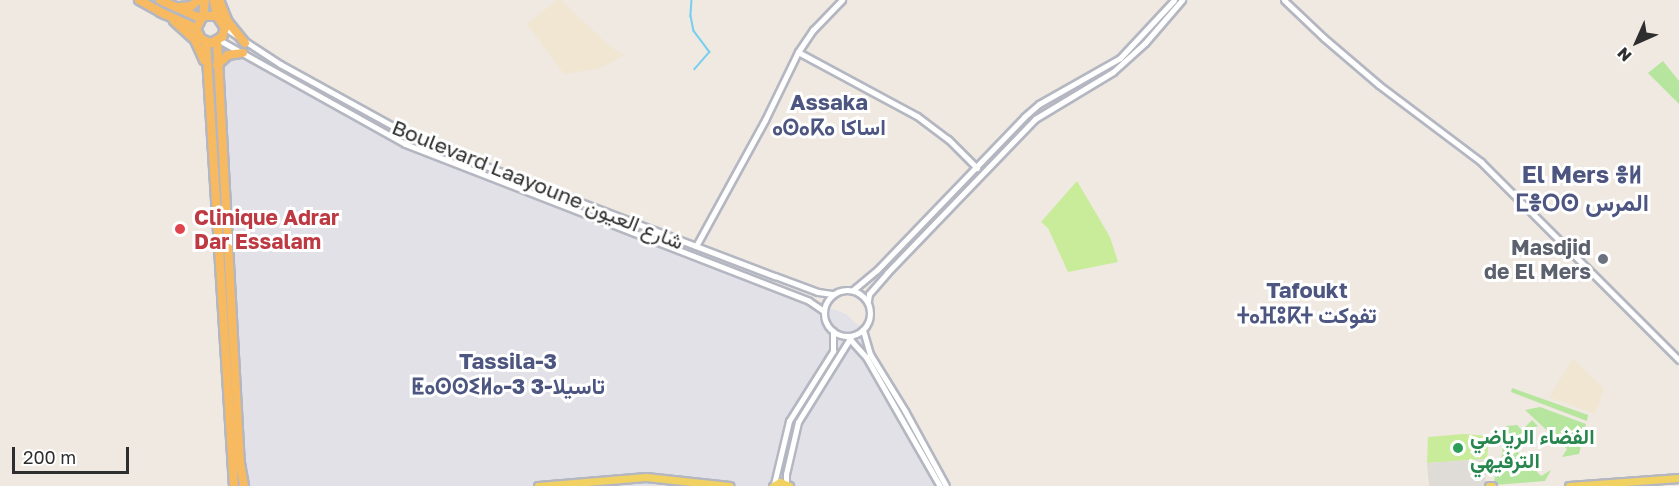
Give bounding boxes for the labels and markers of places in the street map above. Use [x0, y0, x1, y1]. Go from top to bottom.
place label: Clinique Adrar Dar Essalam [194, 204, 339, 254]
marker: Clinique Adrar Dar Essalam [171, 220, 189, 238]
place label: Masdjid de El Mers [1484, 234, 1591, 284]
marker: Masdjid de El Mers [1596, 252, 1610, 266]
place label: الفضاء الرياضي الترفيهي [1470, 423, 1595, 473]
marker: الفضاء الرياضي الترفيهي [1451, 441, 1465, 455]

